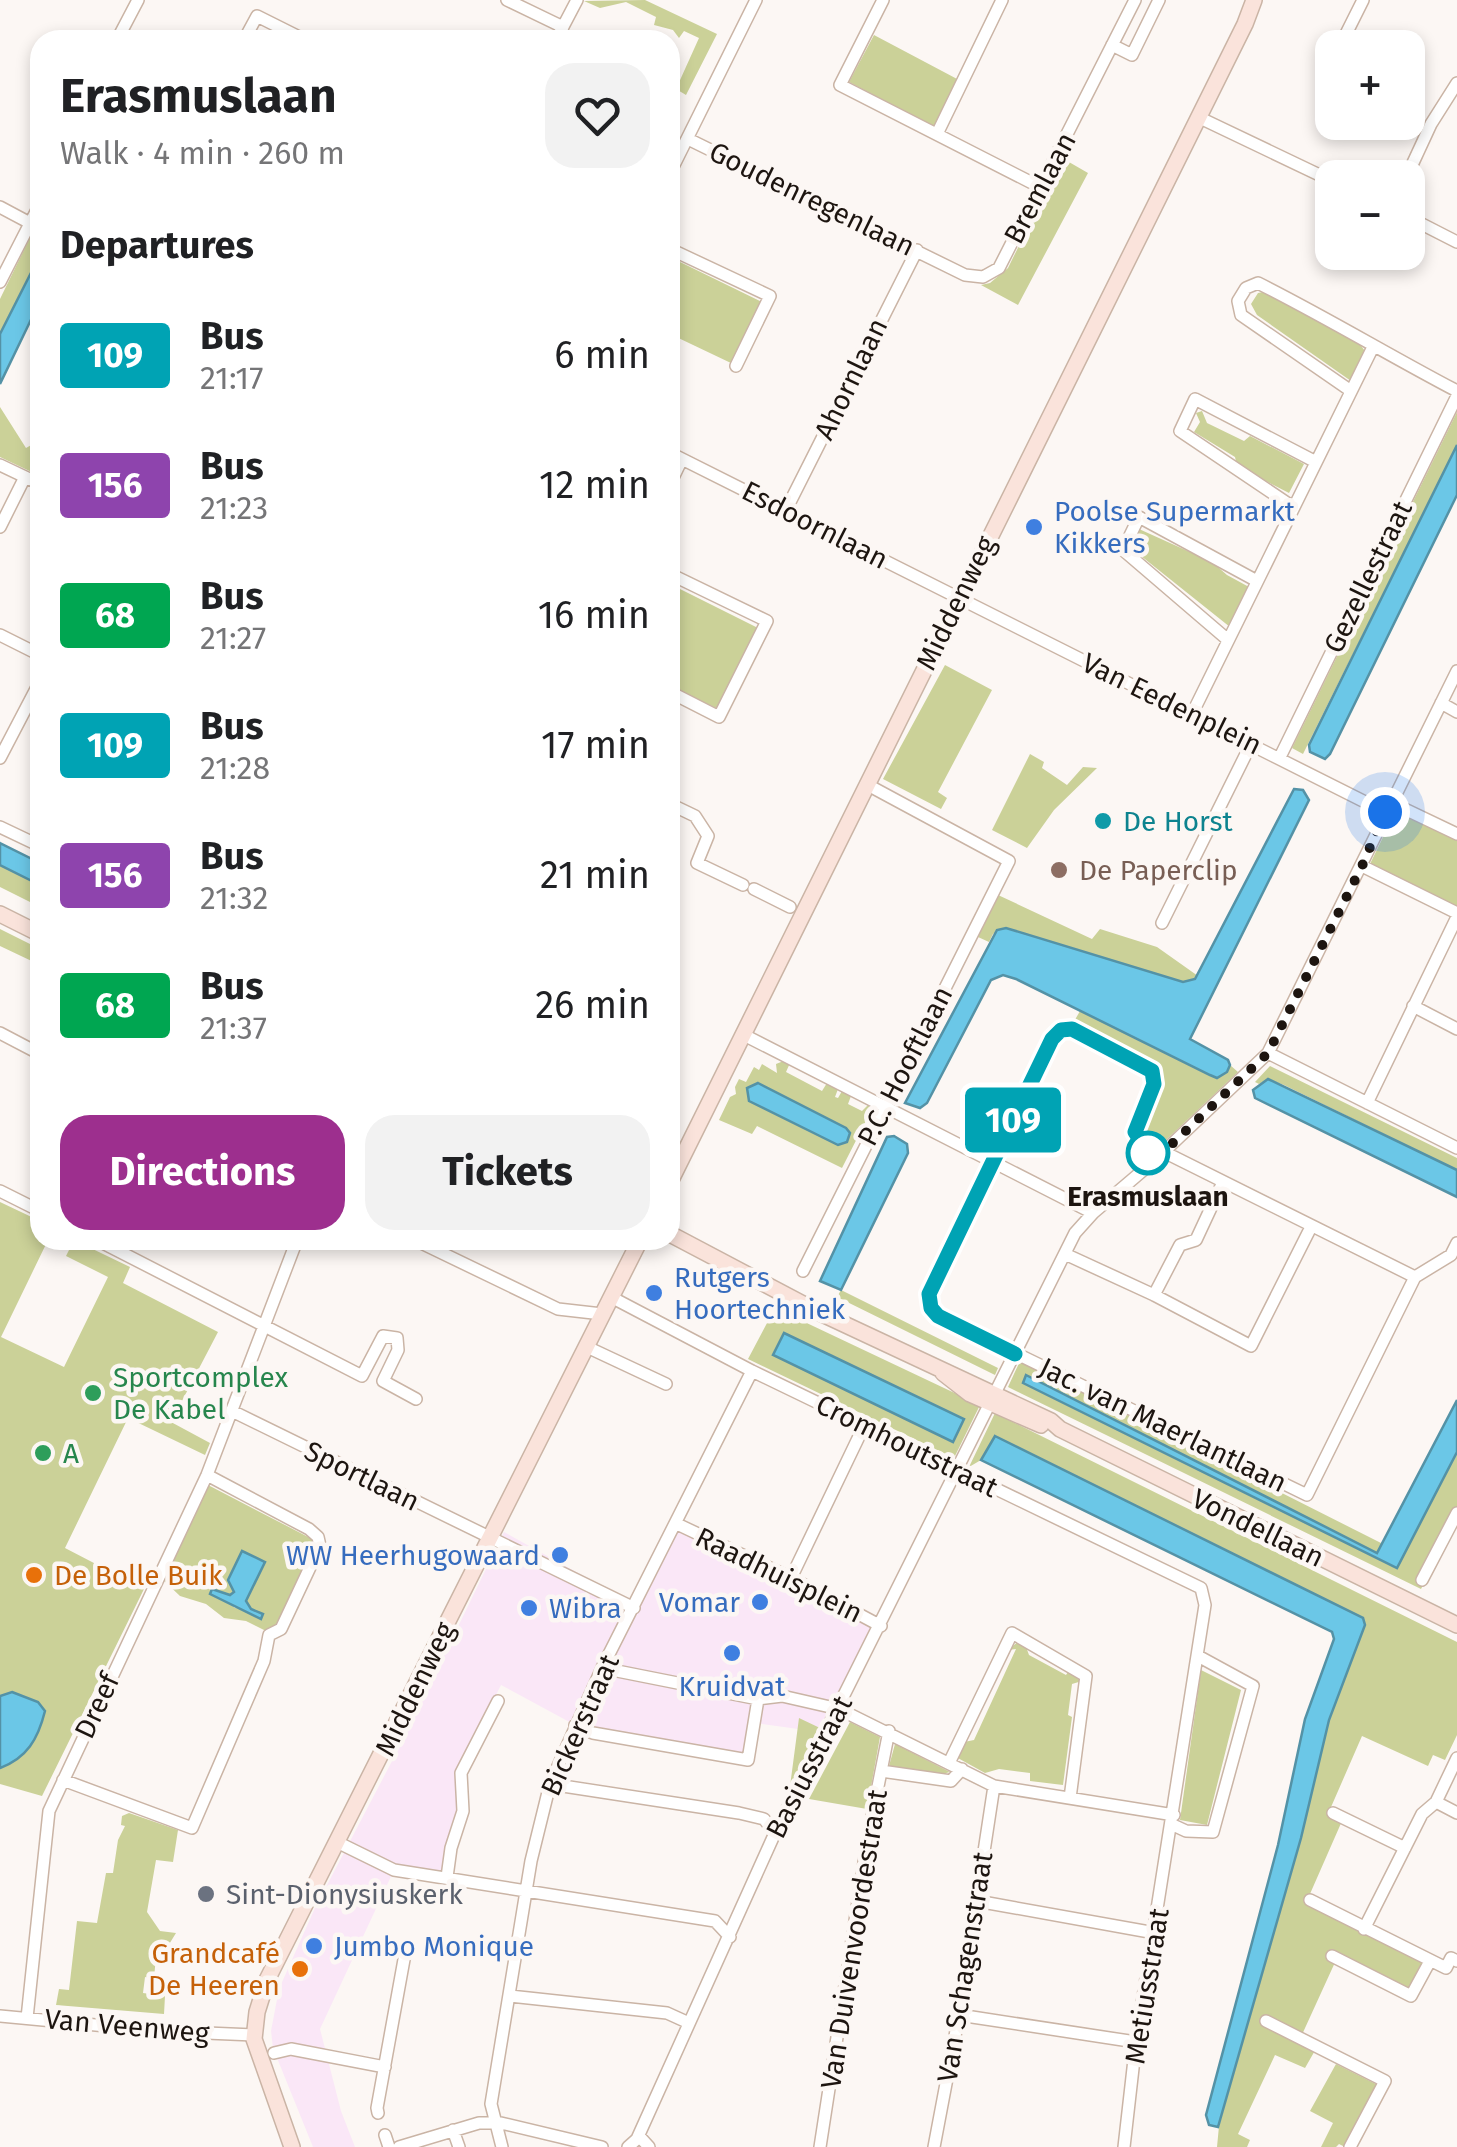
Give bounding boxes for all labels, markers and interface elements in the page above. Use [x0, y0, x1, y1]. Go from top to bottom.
map controls [1315, 30, 1425, 270]
button: + [1315, 30, 1425, 140]
button: heart [545, 63, 650, 168]
text: Erasmuslaan [60, 67, 337, 125]
street label: Bremlaan [997, 127, 1083, 249]
text: Walk · 4 min · 260 m [60, 134, 345, 172]
street label: Goudenregenlaan [704, 135, 920, 263]
button: − [1315, 160, 1425, 270]
text: Departures [60, 222, 254, 268]
text: Bus [200, 313, 264, 359]
street label: Ahornlaan [807, 313, 895, 445]
text: 6 min [554, 332, 650, 378]
text: 109 [87, 334, 143, 376]
text: 21:17 [200, 359, 263, 397]
text: Bus [200, 443, 264, 489]
text: 12 min [539, 462, 650, 508]
text: 156 [88, 464, 142, 506]
street label: Esdoornlaan [737, 474, 893, 576]
text: 21:23 [200, 489, 268, 527]
place label: Poolse Supermarkt Kikkers [1054, 495, 1296, 560]
street label: Gezellestraat [1317, 495, 1419, 658]
marker: Poolse Supermarkt Kikkers [1023, 516, 1045, 538]
street label: Middenweg [909, 530, 1003, 675]
text: Bus [200, 573, 264, 619]
text: 16 min [538, 592, 650, 638]
text: 68 [95, 594, 135, 636]
text: 21:27 [200, 619, 266, 657]
street label: Van Eedenplein [1077, 646, 1267, 762]
text: Bus [200, 703, 264, 749]
text: 17 min [541, 722, 650, 768]
text: 109 [87, 724, 143, 766]
text: 21:28 [200, 749, 270, 787]
your location [1360, 787, 1410, 837]
place label: De Horst [1123, 805, 1234, 838]
marker: De Horst [1092, 810, 1114, 832]
text: Bus [200, 833, 264, 879]
text: 21 min [540, 852, 650, 898]
text: 156 [88, 854, 142, 896]
place label: De Paperclip [1079, 854, 1238, 887]
marker: De Paperclip [1048, 859, 1070, 881]
text: 21:32 [200, 879, 268, 917]
text: Bus [200, 963, 264, 1009]
street label: P.C. Hooftlaan [851, 981, 959, 1151]
text: 26 min [535, 982, 650, 1028]
text: 68 [95, 984, 135, 1026]
text: 21:37 [200, 1009, 267, 1047]
line badge: 109 [956, 1088, 1070, 1152]
text: 109 [985, 1099, 1041, 1141]
button: Directions [60, 1115, 345, 1230]
button: Tickets [365, 1115, 650, 1230]
marker: Erasmuslaan [1127, 1132, 1169, 1174]
place label: Erasmuslaan [1067, 1180, 1229, 1213]
place label: Rutgers Hoortechniek [674, 1261, 846, 1326]
marker: Rutgers Hoortechniek [643, 1282, 665, 1304]
street label: Jac. van Maerlantlaan [1034, 1351, 1292, 1499]
place label: Sportcomplex De Kabel [113, 1361, 289, 1426]
marker: Sportcomplex De Kabel [82, 1382, 104, 1404]
street label: Cromhoutstraat [811, 1388, 1004, 1505]
street label: Sportlaan [299, 1434, 425, 1518]
place label: A [63, 1437, 79, 1470]
marker: A [32, 1442, 54, 1464]
street label: Vondellaan [1187, 1482, 1329, 1574]
street label: Raadhuisplein [690, 1520, 868, 1630]
place label: WW Heerhugowaard [286, 1539, 540, 1572]
marker: WW Heerhugowaard [549, 1544, 571, 1566]
place label: De Bolle Buik [54, 1559, 223, 1592]
marker: De Bolle Buik [23, 1564, 45, 1586]
place label: Vomar [659, 1586, 740, 1619]
marker: Vomar [749, 1591, 771, 1613]
place label: Wibra [549, 1592, 622, 1625]
marker: Wibra [518, 1597, 540, 1619]
street label: Middenweg [368, 1616, 462, 1761]
marker: Kruidvat [721, 1642, 743, 1664]
street label: Bickerstraat [534, 1648, 626, 1801]
street label: Dreef [68, 1666, 127, 1744]
place label: Kruidvat [679, 1670, 786, 1703]
street label: Basiusstraat [759, 1689, 859, 1844]
street label: Van Duivenvoordestraat [814, 1786, 894, 2091]
street label: Van Schagenstraat [930, 1849, 1000, 2085]
place label: Sint-Dionysiuskerk [226, 1878, 463, 1911]
marker: Sint-Dionysiuskerk [195, 1883, 217, 1905]
street label: Metiusstraat [1118, 1905, 1176, 2066]
place label: Jumbo Monique [334, 1930, 534, 1963]
marker: Jumbo Monique [303, 1935, 325, 1957]
place label: Grandcafé De Heeren [148, 1937, 280, 2002]
marker: Grandcafé De Heeren [289, 1958, 311, 1980]
street label: Van Veenweg [43, 2002, 211, 2050]

